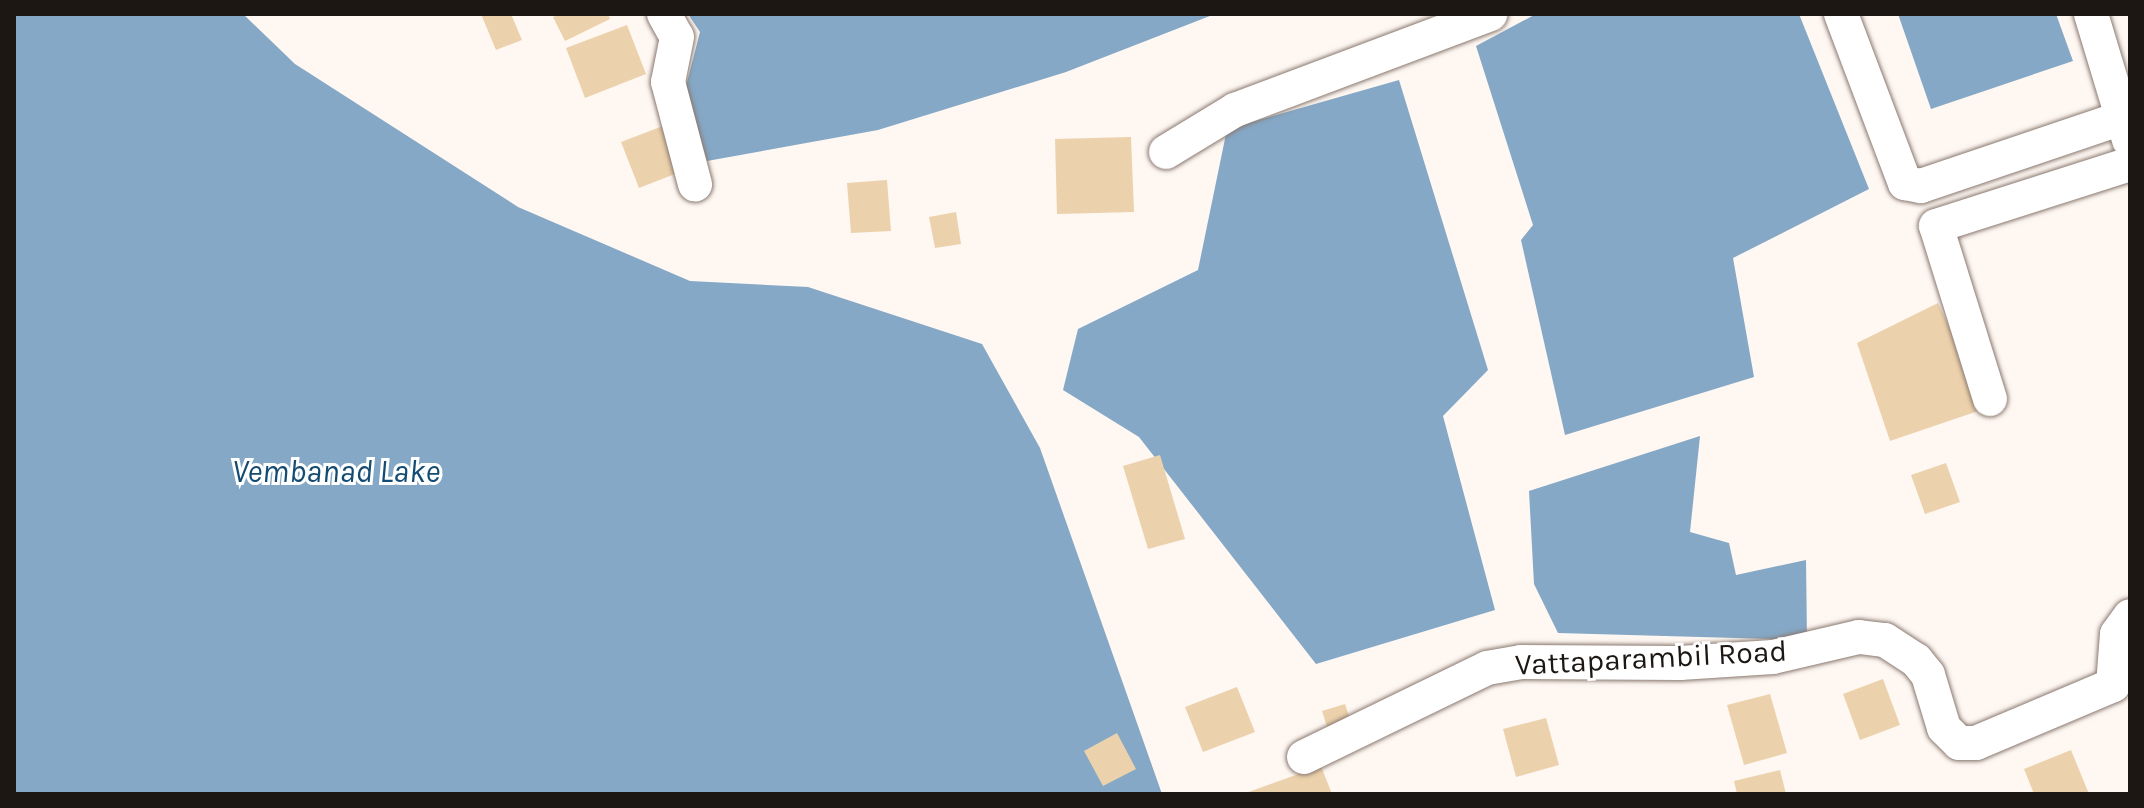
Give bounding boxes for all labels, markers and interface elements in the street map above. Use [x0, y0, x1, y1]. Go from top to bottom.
water label: Vembanad Lake [232, 453, 440, 491]
street label: Vattaparambil Road [1514, 633, 1788, 683]

